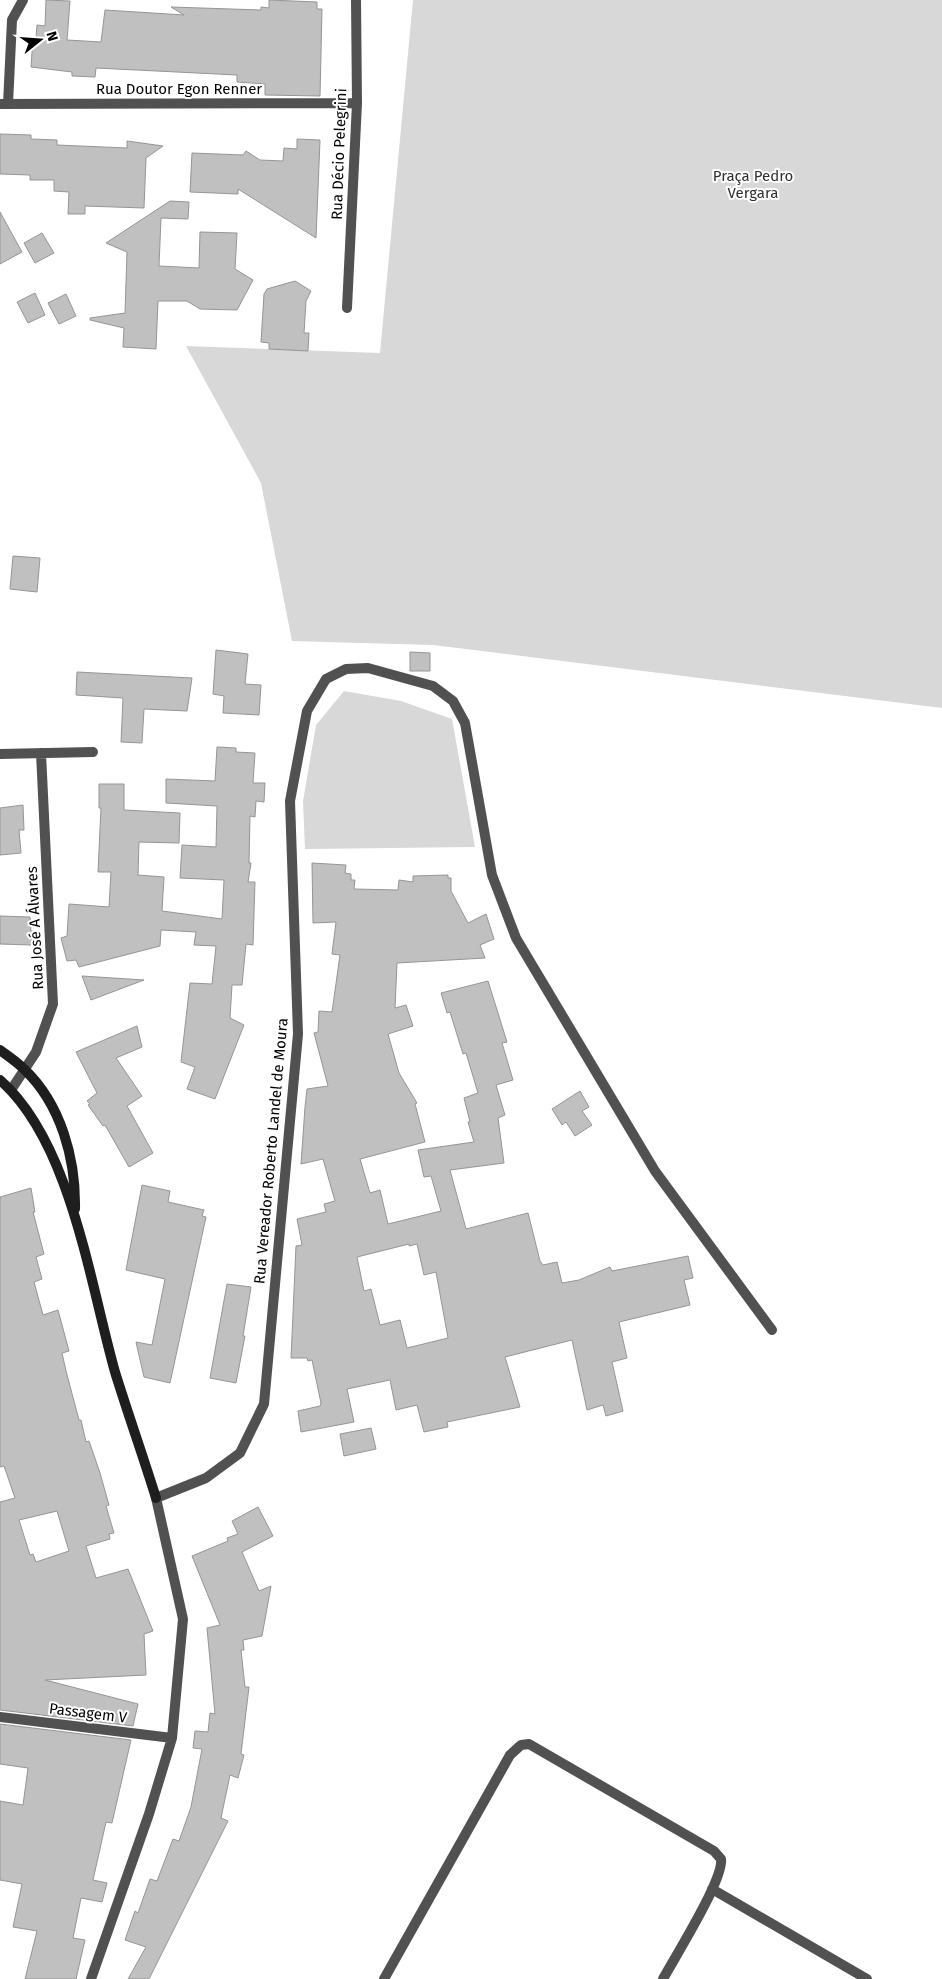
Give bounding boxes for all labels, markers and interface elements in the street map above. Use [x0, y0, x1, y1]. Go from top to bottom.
north arrow [15, 15, 65, 65]
text: N [42, 29, 61, 43]
street label: Rua Doutor Egon Renner [96, 80, 262, 98]
street label: Rua Décio Pelegrini [328, 88, 350, 220]
park label: Praça Pedro Vergara [713, 167, 793, 202]
street label: Rua José A Álvares [23, 866, 47, 990]
street label: Rua Vereador Roberto Landel de Moura [250, 1017, 292, 1285]
street label: Passagem V [48, 1699, 129, 1727]

